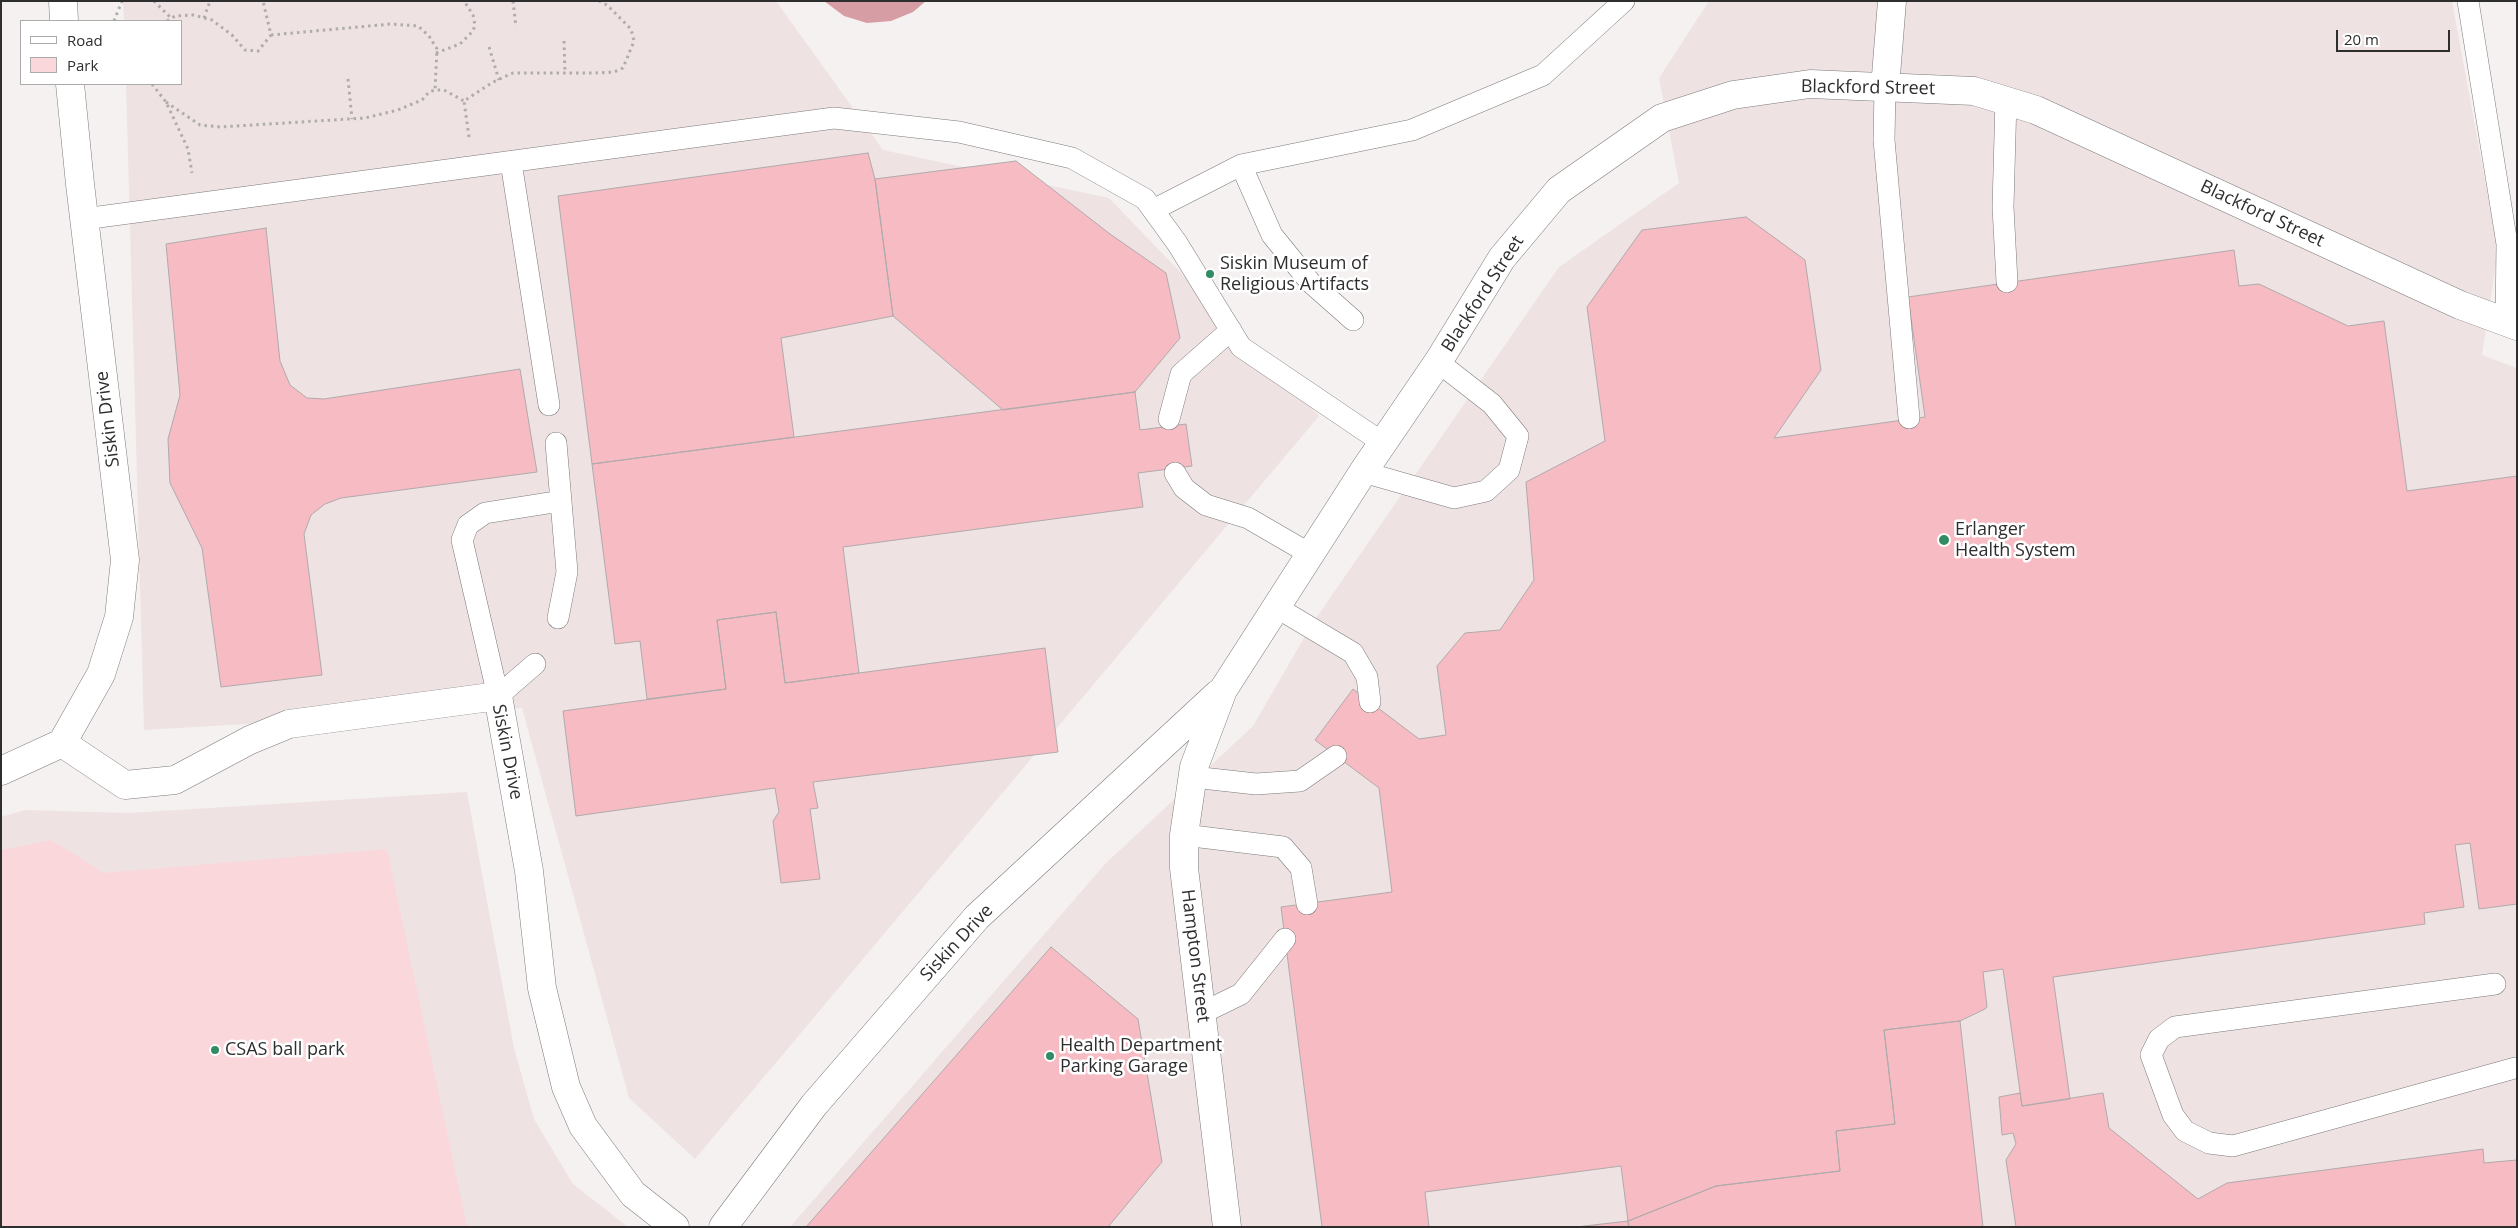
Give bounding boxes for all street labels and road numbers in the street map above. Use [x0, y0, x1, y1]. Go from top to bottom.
street label: Blackford Street [1801, 76, 1935, 100]
street label: Blackford Street [2197, 176, 2327, 252]
street label: Blackford Street [1437, 232, 1529, 356]
street label: Siskin Drive [91, 370, 125, 468]
street label: Siskin Drive [487, 702, 527, 802]
street label: Hampton Street [1176, 888, 1214, 1024]
street label: Siskin Drive [916, 900, 998, 986]

